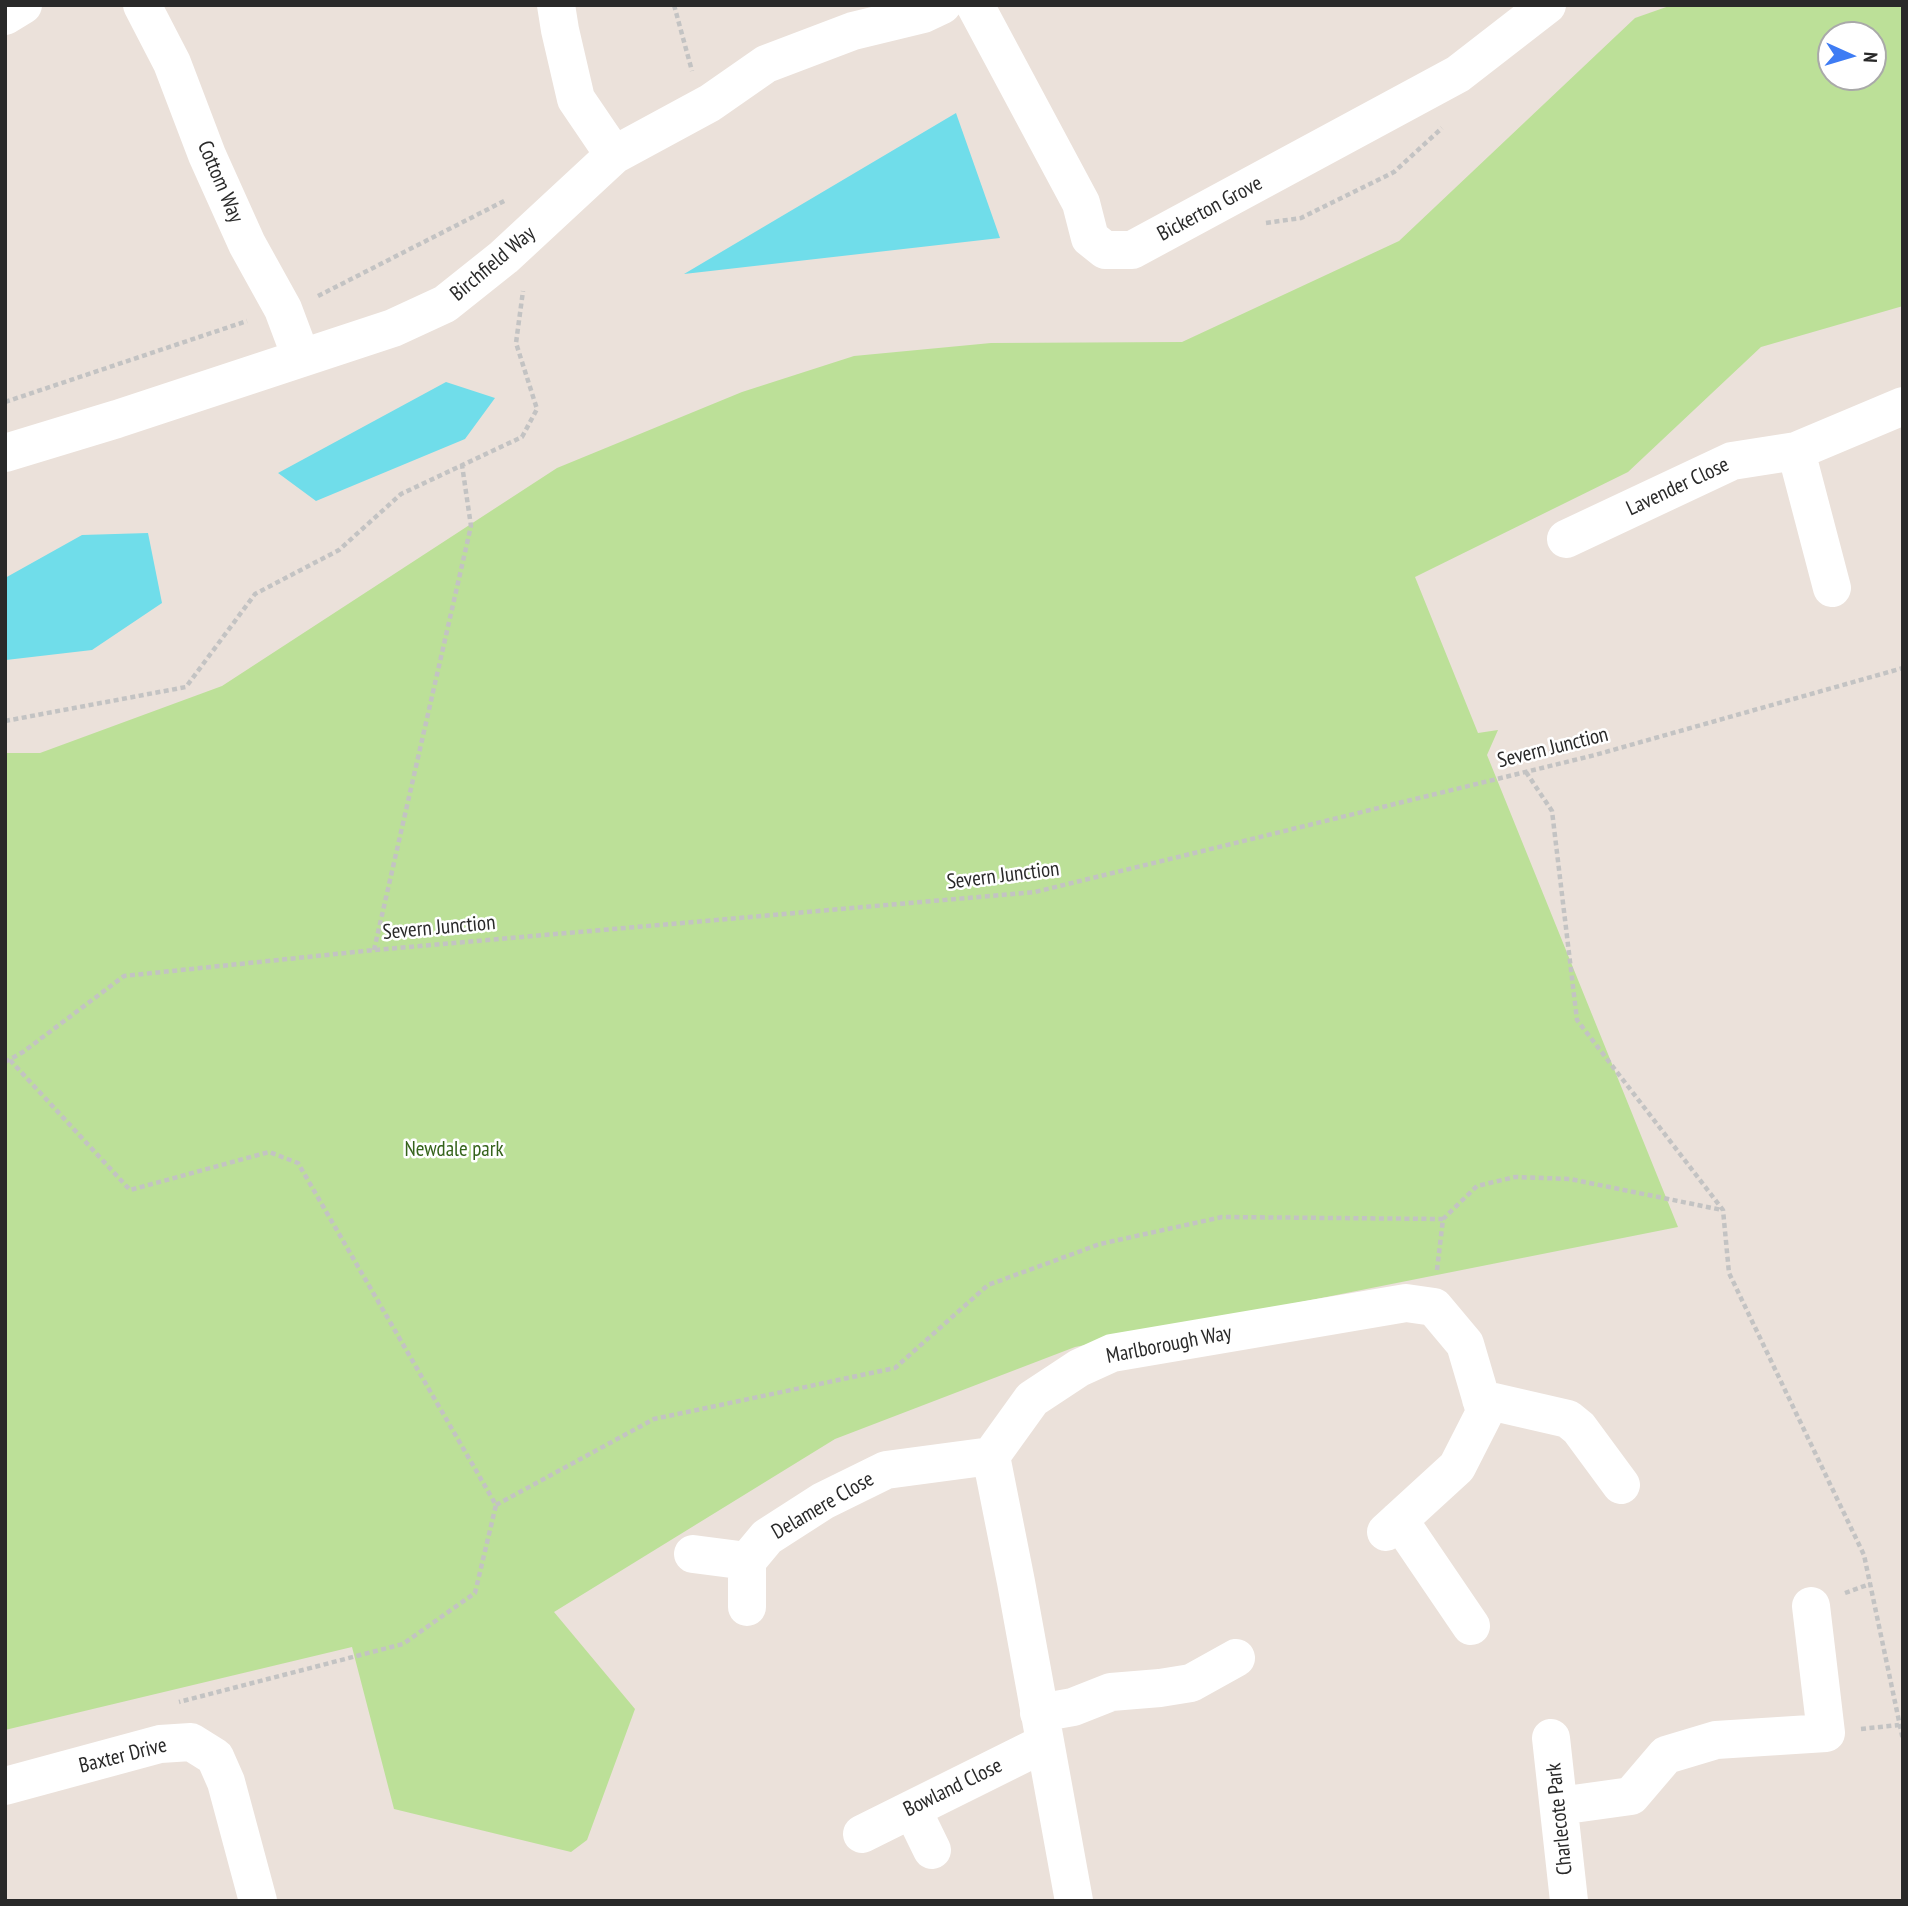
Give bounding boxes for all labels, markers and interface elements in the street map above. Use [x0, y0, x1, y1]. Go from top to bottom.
north arrow [1817, 21, 1887, 91]
text: N [1859, 51, 1883, 63]
street label: Cottom Way [192, 137, 248, 227]
street label: Bickerton Grove [1153, 171, 1267, 247]
street label: Birchfield Way [445, 221, 541, 307]
street label: Lavender Close [1623, 452, 1733, 522]
street label: Severn Junction [1495, 722, 1611, 774]
street label: Severn Junction [945, 857, 1061, 895]
street label: Severn Junction [382, 911, 496, 945]
park label: Newdale park [404, 1137, 504, 1163]
street label: Marlborough Way [1104, 1321, 1234, 1369]
street label: Delamere Close [768, 1467, 878, 1545]
street label: Baxter Drive [76, 1733, 170, 1779]
street label: Bowland Close [900, 1753, 1006, 1823]
street label: Charlecote Park [1542, 1762, 1578, 1876]

